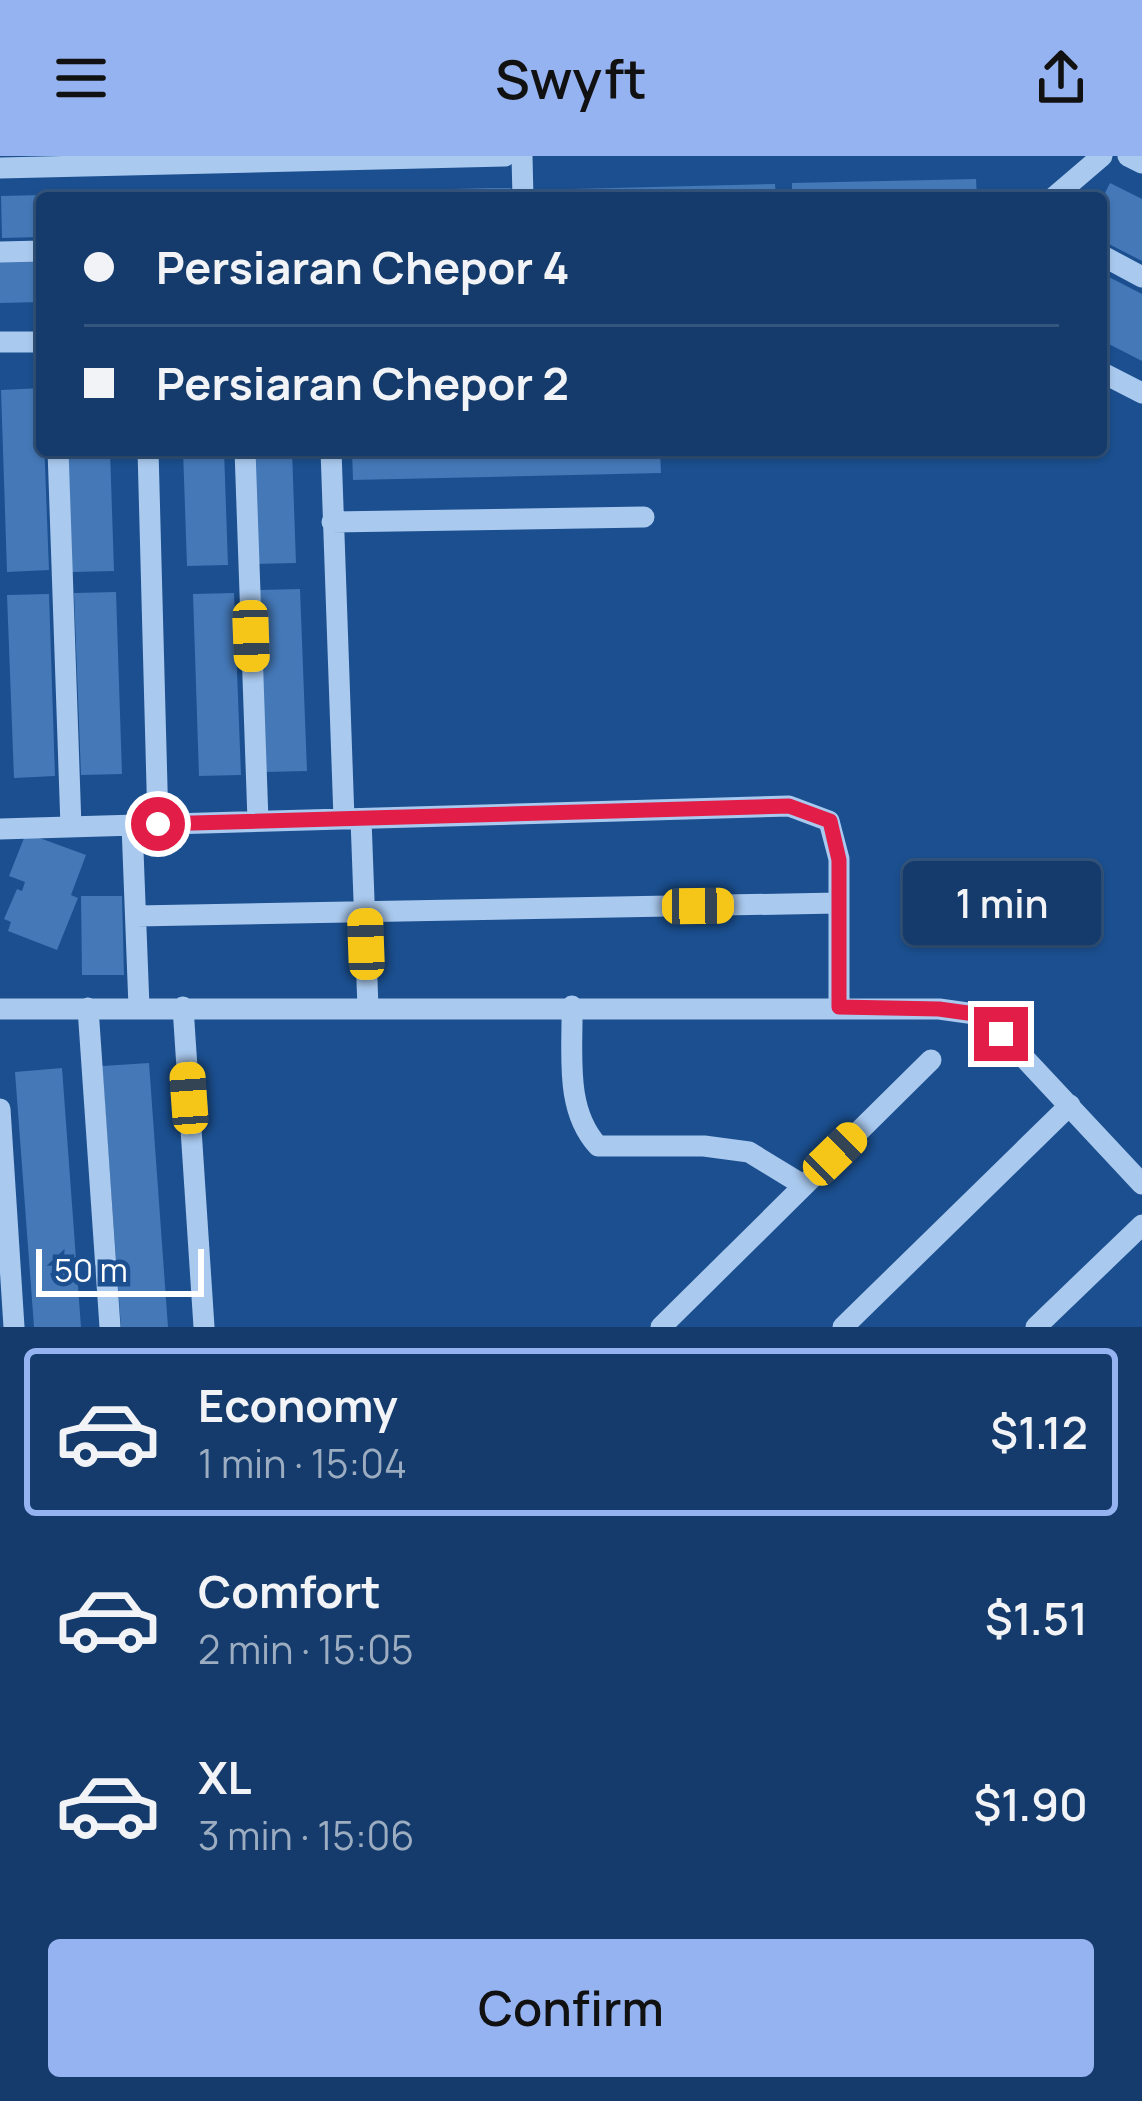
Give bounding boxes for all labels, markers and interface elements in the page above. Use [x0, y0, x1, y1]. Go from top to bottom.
text: Swyft [495, 41, 647, 115]
icon: menu [48, 45, 114, 111]
icon: share [1028, 45, 1094, 111]
text: Persiaran Chepor 4 [156, 236, 570, 298]
text: Persiaran Chepor 2 [156, 352, 569, 414]
car [232, 599, 270, 673]
route start [131, 797, 185, 851]
callout: 1 min [902, 860, 1100, 944]
text: 1 min [956, 876, 1048, 930]
car [662, 887, 734, 925]
car [347, 907, 385, 981]
route end [974, 1007, 1028, 1061]
car [169, 1061, 209, 1135]
car [797, 1116, 873, 1192]
scale bar [36, 1243, 204, 1296]
text: 50 m [54, 1247, 128, 1292]
text: Economy [198, 1374, 398, 1436]
icon: car [54, 1378, 162, 1486]
text: $1.12 [990, 1401, 1088, 1463]
text: 1 min · 15:04 [198, 1436, 407, 1490]
text: Comfort [198, 1560, 381, 1622]
icon: car [54, 1564, 162, 1672]
text: $1.51 [985, 1587, 1088, 1649]
text: 2 min · 15:05 [198, 1622, 414, 1676]
text: XL [198, 1746, 252, 1808]
icon: car [54, 1750, 162, 1858]
text: $1.90 [973, 1773, 1088, 1835]
text: 3 min · 15:06 [198, 1808, 415, 1862]
button: Confirm [48, 1939, 1094, 2077]

